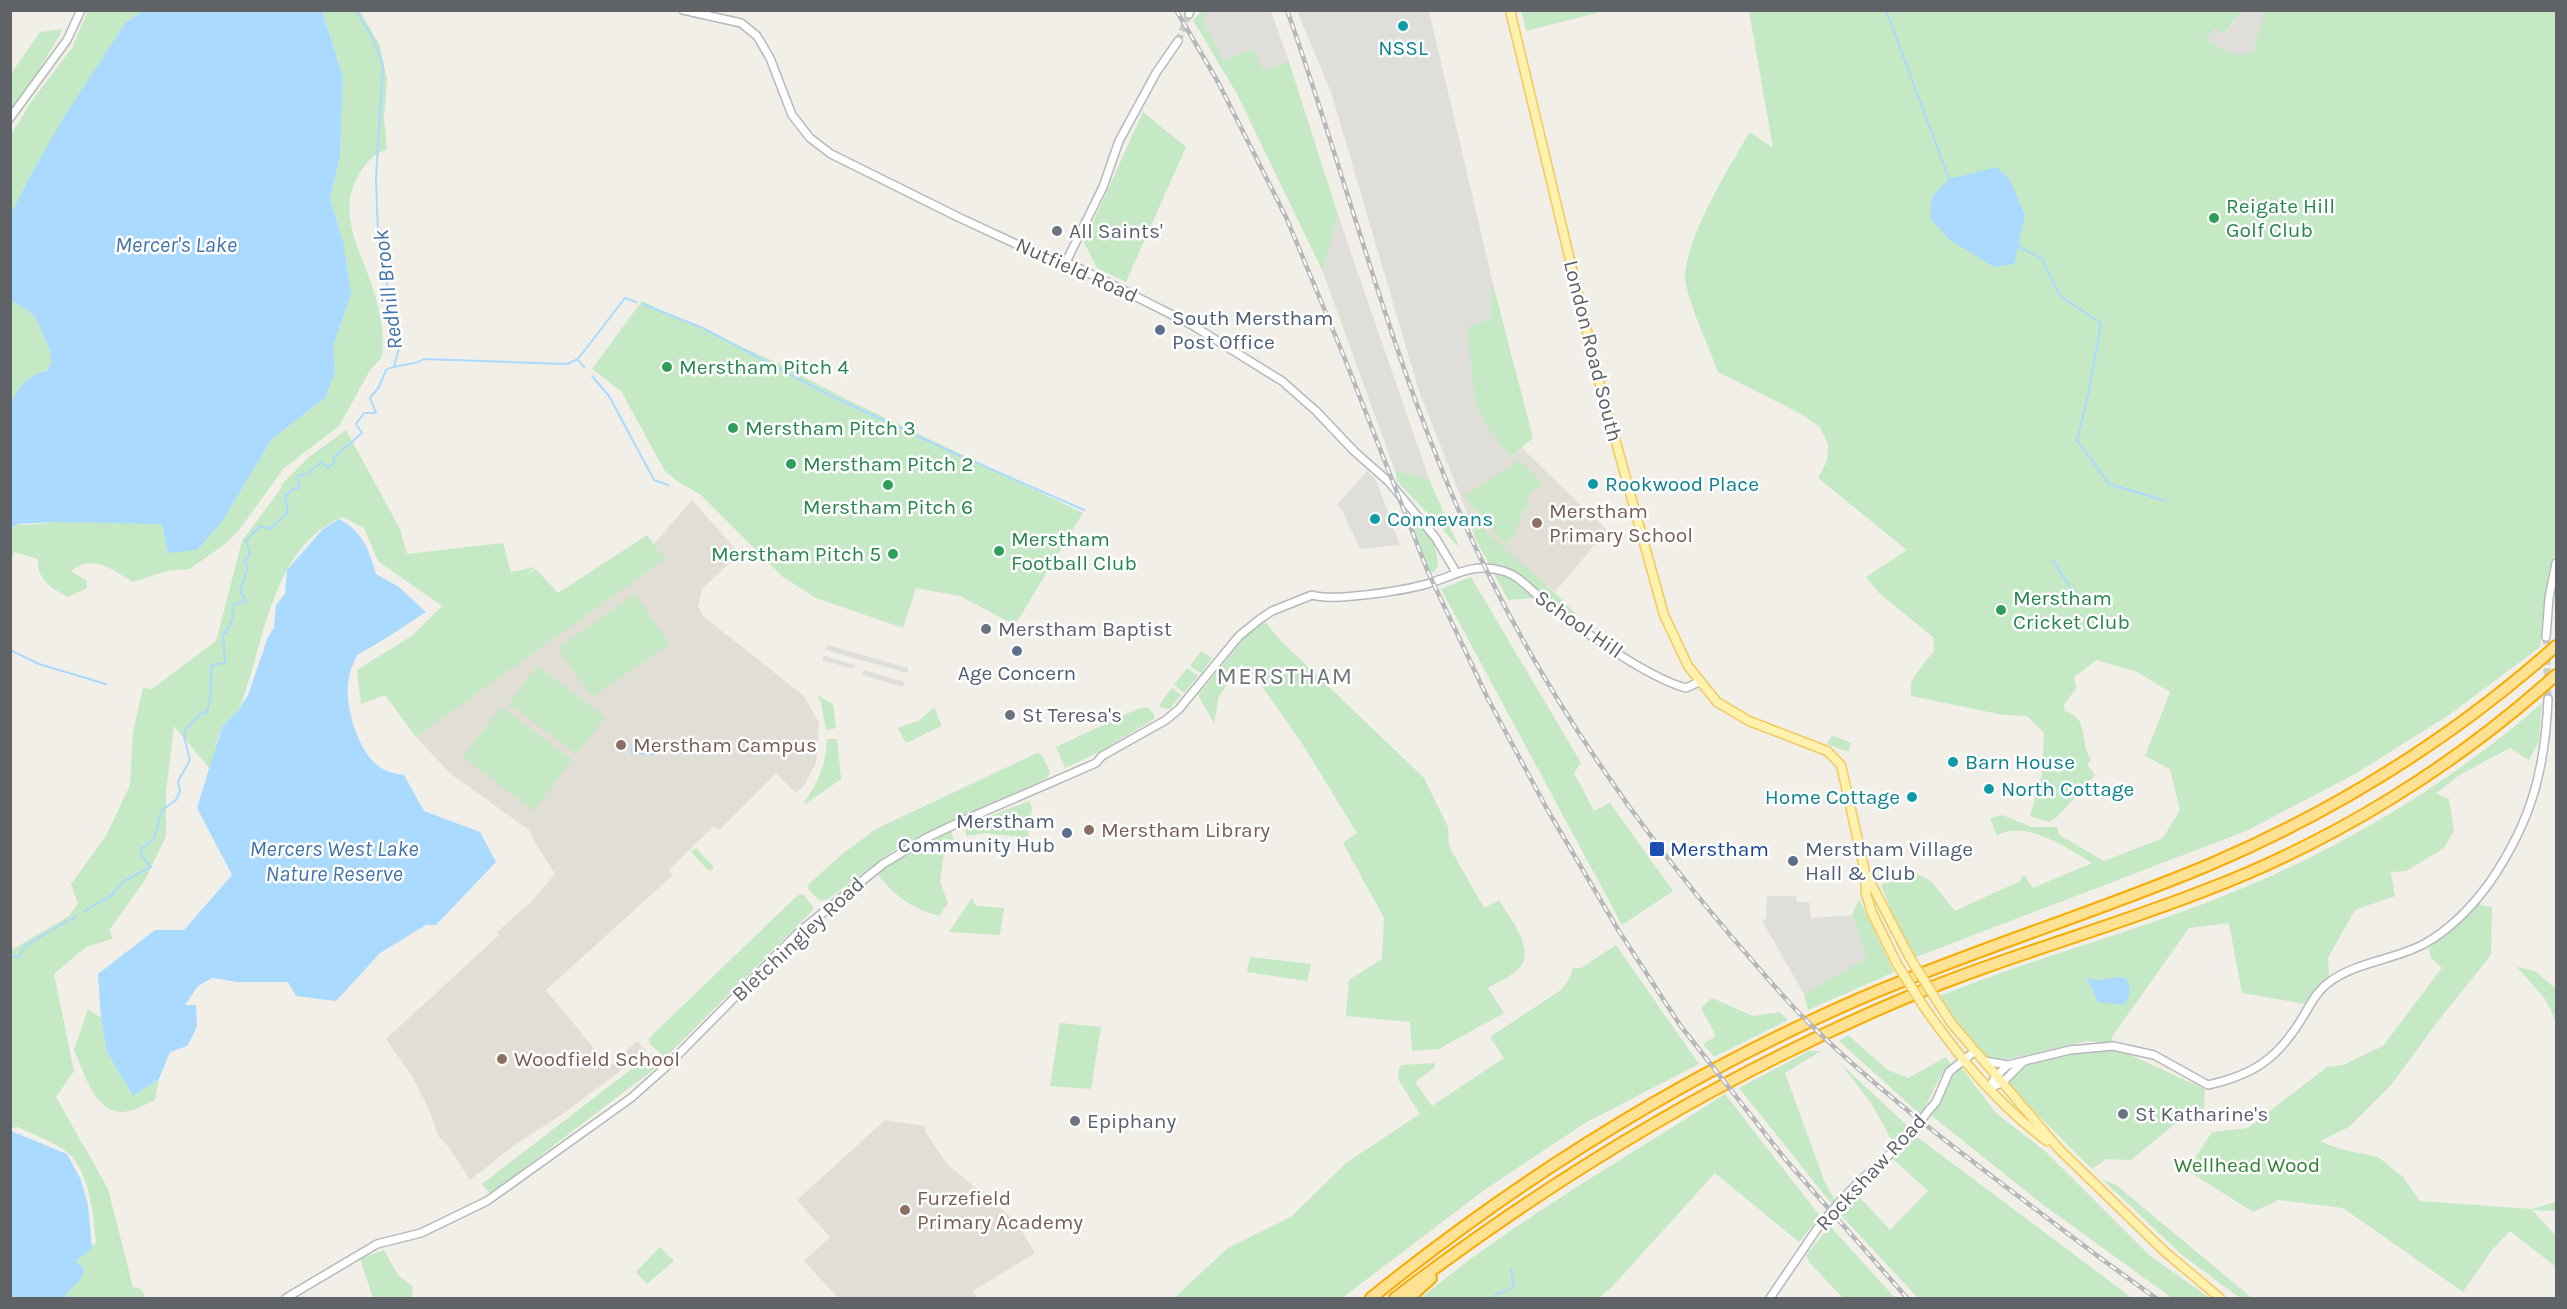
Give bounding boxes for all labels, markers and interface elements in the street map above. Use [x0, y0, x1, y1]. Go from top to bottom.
marker: NSSL [1396, 19, 1410, 33]
place label: NSSL [1378, 36, 1428, 60]
place label: Reigate Hill Golf Club [2226, 194, 2335, 242]
marker: Reigate Hill Golf Club [2207, 211, 2221, 225]
place label: All Saints' [1069, 219, 1163, 243]
marker: All Saints' [1050, 224, 1064, 238]
water label: Redhill Brook [368, 228, 408, 351]
water label: Mercer's Lake [115, 232, 237, 258]
street label: Nutfield Road [1012, 232, 1142, 308]
street label: London Road South [1559, 258, 1627, 444]
place label: South Merstham Post Office [1172, 306, 1333, 354]
marker: South Merstham Post Office [1153, 323, 1167, 337]
place label: Merstham Pitch 4 [679, 355, 849, 379]
marker: Merstham Pitch 4 [660, 360, 674, 374]
place label: Merstham Pitch 3 [745, 416, 916, 440]
marker: Merstham Pitch 3 [726, 421, 740, 435]
place label: Merstham Pitch 2 [803, 452, 973, 476]
marker: Merstham Pitch 2 [784, 457, 798, 471]
place label: Rookwood Place [1605, 472, 1759, 496]
marker: Rookwood Place [1586, 477, 1600, 491]
marker: Merstham Pitch 6 [881, 478, 895, 492]
place label: Merstham Pitch 6 [803, 495, 973, 519]
place label: Merstham Primary School [1549, 499, 1693, 547]
place label: Connevans [1387, 507, 1493, 531]
marker: Connevans [1368, 512, 1382, 526]
marker: Merstham Primary School [1530, 516, 1544, 530]
place label: Merstham Football Club [1011, 527, 1137, 575]
place label: Merstham Pitch 5 [711, 542, 881, 566]
marker: Merstham Football Club [992, 544, 1006, 558]
marker: Merstham Pitch 5 [886, 547, 900, 561]
street label: School Hill [1530, 585, 1628, 663]
place label: Merstham Cricket Club [2013, 586, 2130, 634]
marker: Merstham Cricket Club [1994, 603, 2008, 617]
place label: Merstham Baptist [998, 617, 1172, 641]
marker: Merstham Baptist [979, 622, 993, 636]
marker: Age Concern [1010, 644, 1024, 658]
place label: Age Concern [958, 661, 1076, 685]
district label: MERSTHAM [1216, 662, 1354, 690]
place label: St Teresa's [1022, 703, 1122, 727]
marker: St Teresa's [1003, 708, 1017, 722]
place label: Merstham Campus [633, 733, 817, 757]
marker: Merstham Campus [614, 738, 628, 752]
place label: Barn House [1965, 750, 2075, 774]
marker: Barn House [1946, 755, 1960, 769]
place label: North Cottage [2001, 777, 2134, 801]
marker: North Cottage [1982, 782, 1996, 796]
place label: Home Cottage [1765, 785, 1900, 809]
marker: Home Cottage [1905, 790, 1919, 804]
place label: Merstham Community Hub [898, 809, 1055, 857]
place label: Merstham Library [1101, 818, 1270, 842]
marker: Merstham Library [1082, 823, 1096, 837]
marker: Merstham Community Hub [1060, 826, 1074, 840]
water label: Mercers West Lake Nature Reserve [249, 836, 419, 887]
place label: Merstham [1670, 837, 1769, 861]
place label: Merstham Village Hall & Club [1805, 837, 1973, 885]
marker: Merstham [1648, 840, 1666, 858]
marker: Merstham Village Hall & Club [1786, 854, 1800, 868]
street label: Bletchingley Road [727, 872, 869, 1006]
place label: Woodfield School [514, 1047, 680, 1071]
marker: Woodfield School [495, 1052, 509, 1066]
place label: St Katharine's [2135, 1102, 2268, 1126]
marker: St Katharine's [2116, 1107, 2130, 1121]
place label: Epiphany [1087, 1109, 1177, 1133]
street label: Rockshaw Road [1811, 1109, 1931, 1235]
marker: Epiphany [1068, 1114, 1082, 1128]
park label: Wellhead Wood [2174, 1153, 2320, 1177]
place label: Furzefield Primary Academy [917, 1186, 1083, 1234]
marker: Furzefield Primary Academy [898, 1203, 912, 1217]

